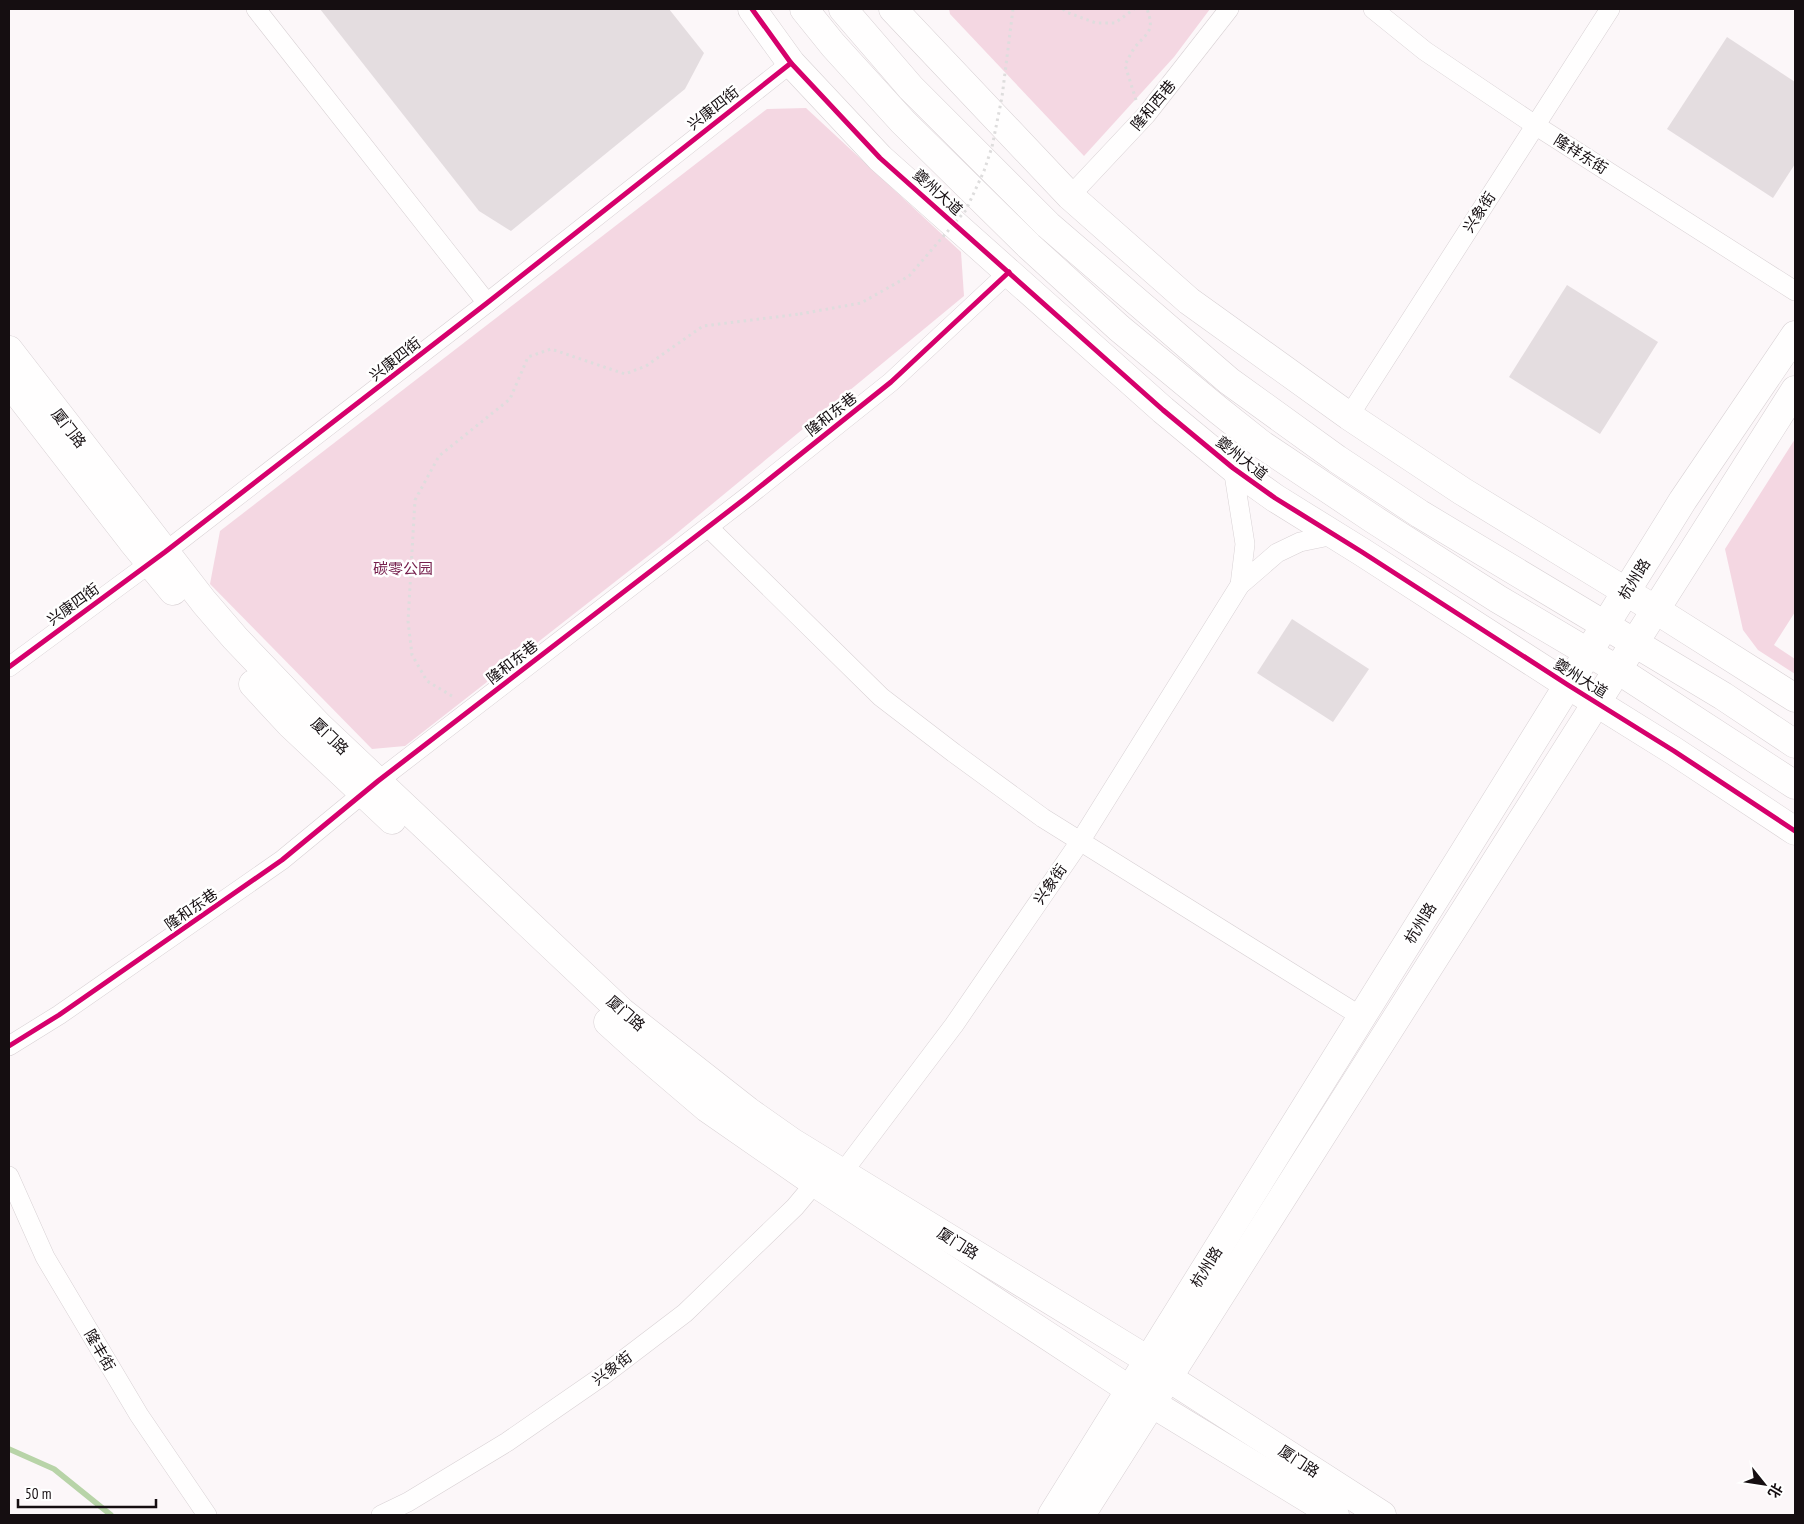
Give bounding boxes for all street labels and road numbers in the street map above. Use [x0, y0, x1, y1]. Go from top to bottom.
street label: 隆和西巷 [1126, 76, 1180, 134]
street label: 兴康四街 [684, 82, 742, 134]
street label: 隆祥东街 [1551, 130, 1611, 178]
street label: 夔州大道 [909, 165, 967, 219]
street label: 兴象街 [1459, 188, 1499, 236]
street label: 兴康四街 [366, 333, 424, 385]
street label: 隆和东巷 [802, 388, 860, 440]
street label: 厦门路 [48, 404, 90, 452]
street label: 夔州大道 [1213, 432, 1271, 484]
street label: 杭州路 [1614, 555, 1654, 603]
street label: 兴康四街 [43, 579, 103, 629]
street label: 隆和东巷 [483, 636, 541, 688]
street label: 夔州大道 [1551, 654, 1611, 702]
street label: 厦门路 [307, 714, 353, 758]
street label: 兴象街 [1029, 860, 1071, 908]
street label: 隆和东巷 [161, 884, 221, 934]
street label: 杭州路 [1400, 899, 1440, 947]
street label: 厦门路 [603, 991, 649, 1035]
street label: 厦门路 [934, 1223, 982, 1263]
street label: 杭州路 [1186, 1243, 1226, 1291]
street label: 隆丰街 [81, 1326, 119, 1374]
street label: 兴象街 [588, 1347, 636, 1389]
street label: 厦门路 [1275, 1441, 1323, 1481]

